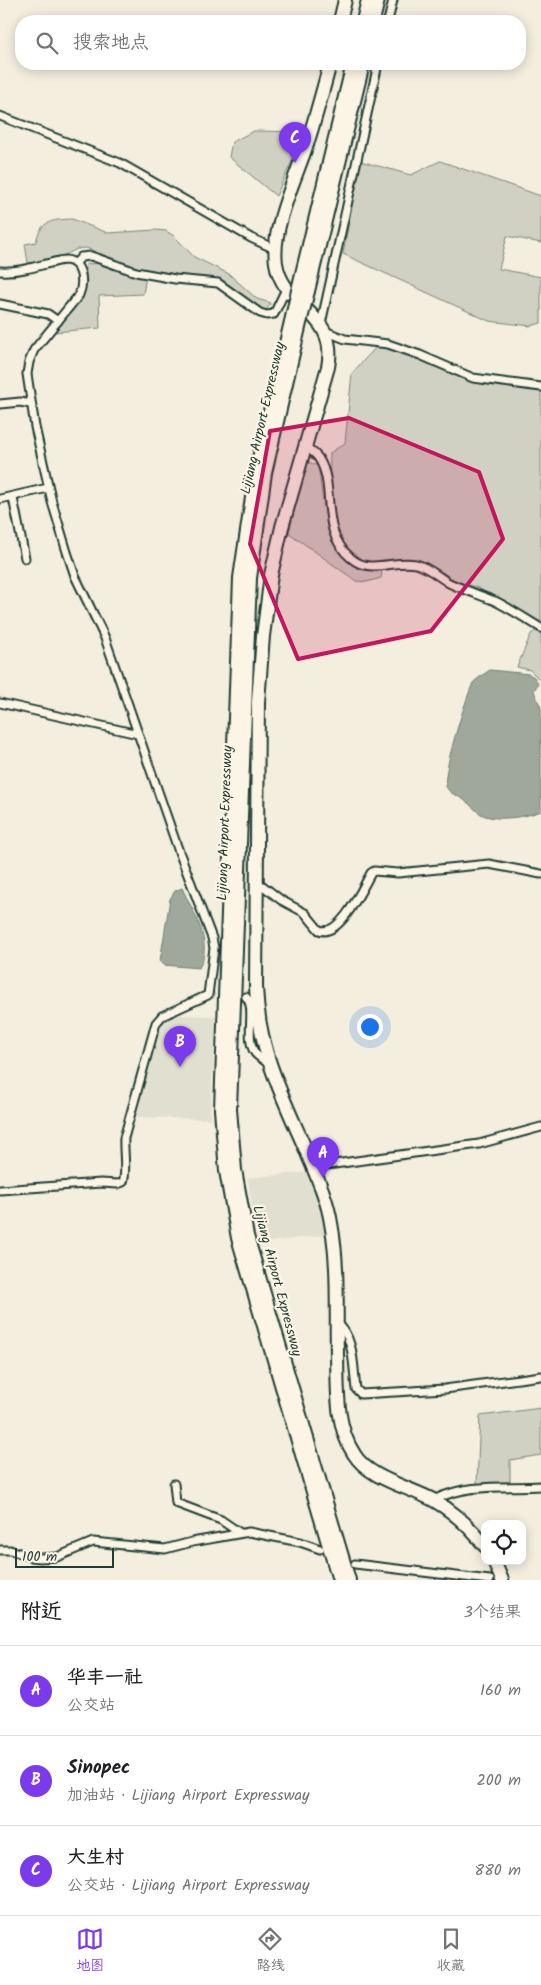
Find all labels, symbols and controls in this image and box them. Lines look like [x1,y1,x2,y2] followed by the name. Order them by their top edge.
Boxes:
[15,15,526,70] search box
[73,28,149,58] text: 搜索地点
[33,29,61,57] icon: search
[279,122,311,163] pin: C
[235,339,291,496] street label: Lijiang Airport Expressway
[211,744,239,901] street label: Lijiang Airport Expressway
[357,1014,383,1040] your location
[164,1026,196,1067] pin: B
[307,1137,339,1178] pin: A
[246,1203,308,1359] street label: Lijiang Airport Expressway
[481,1520,526,1565] map controls
[481,1520,526,1565] button: locate
[15,1545,114,1568] scale bar
[22,1546,57,1568] text: 100 m
[20,1596,62,1629] text: 附近
[464,1600,521,1625] text: 3个结果
[67,1663,143,1693] text: 华丰一社
[31,1678,41,1703] text: A
[480,1678,521,1703] text: 160 m
[67,1693,115,1718] text: 公交站
[67,1753,130,1783] text: Sinopec
[31,1768,41,1793] text: B
[477,1768,521,1793] text: 200 m
[67,1783,309,1808] text: 加油站 · Lijiang Airport Expressway
[67,1843,124,1873] text: 大生村
[31,1858,41,1883] text: C
[475,1858,521,1883] text: 880 m
[67,1873,309,1898] text: 公交站 · Lijiang Airport Expressway
[76,1925,104,1977] tab: 地图
[256,1925,284,1977] tab: 路线
[437,1925,465,1977] tab: 收藏

